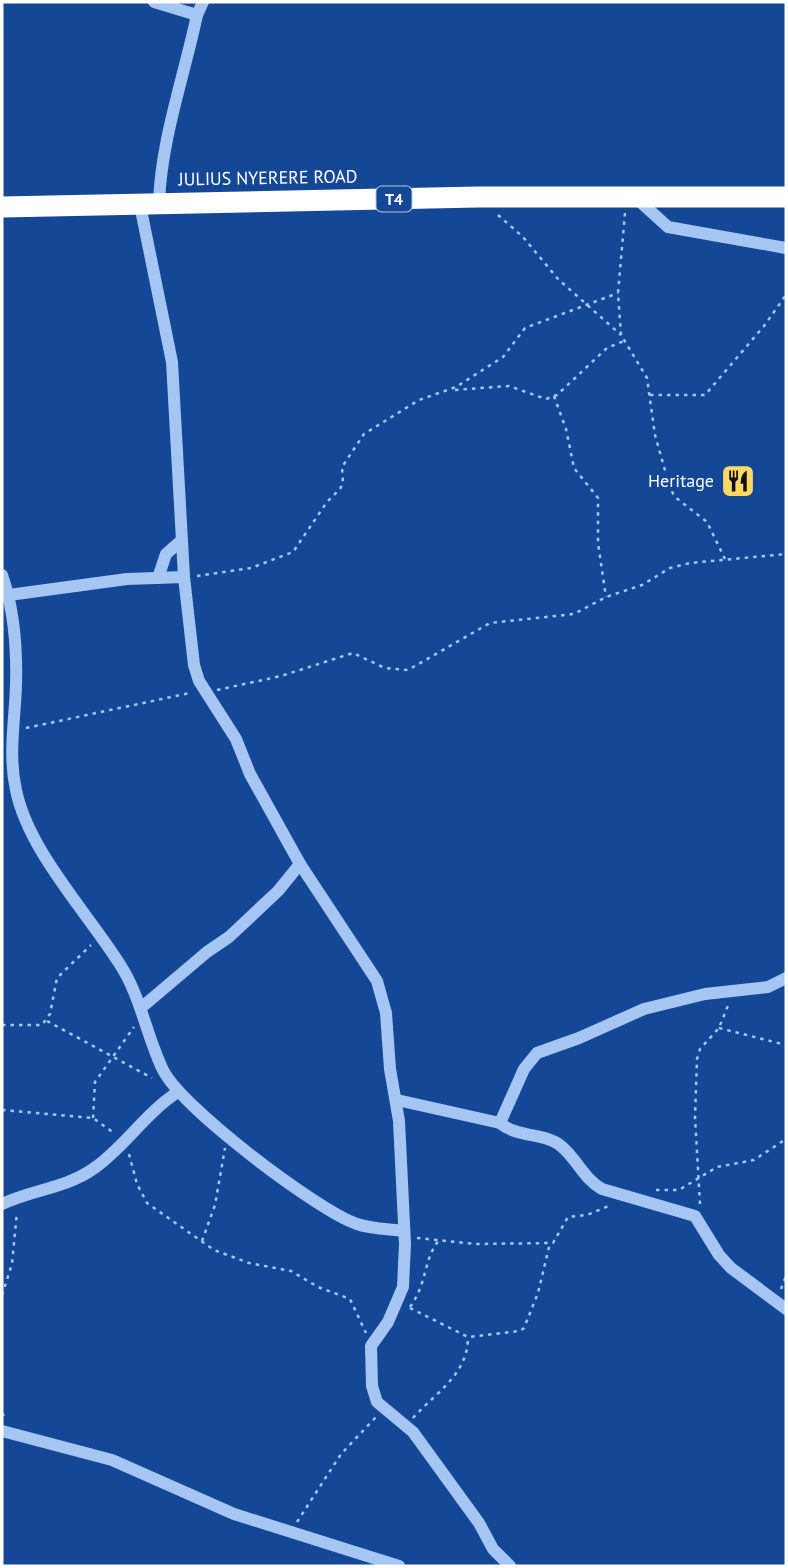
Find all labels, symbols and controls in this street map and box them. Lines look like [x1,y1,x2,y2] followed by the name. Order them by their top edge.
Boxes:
[177,164,358,191] street label: JULIUS NYERERE ROAD
[376,186,412,211] road number: T4
[719,462,757,500] restaurant icon: Heritage
[648,469,714,492] place label: Heritage

